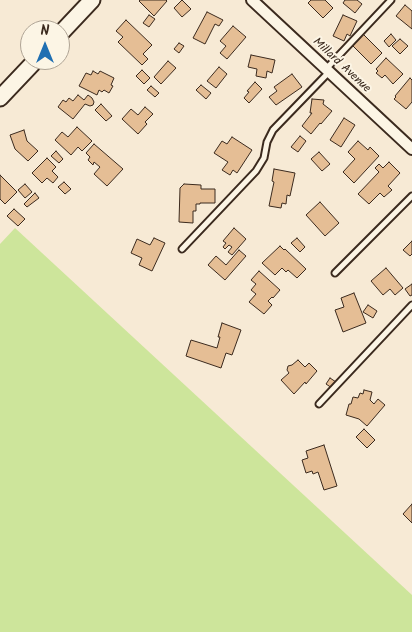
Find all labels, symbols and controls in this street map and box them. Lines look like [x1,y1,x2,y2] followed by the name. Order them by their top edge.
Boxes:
[20,20,70,70] north arrow
[41,20,49,42] text: N
[309,36,373,96] street label: Millard Avenue

